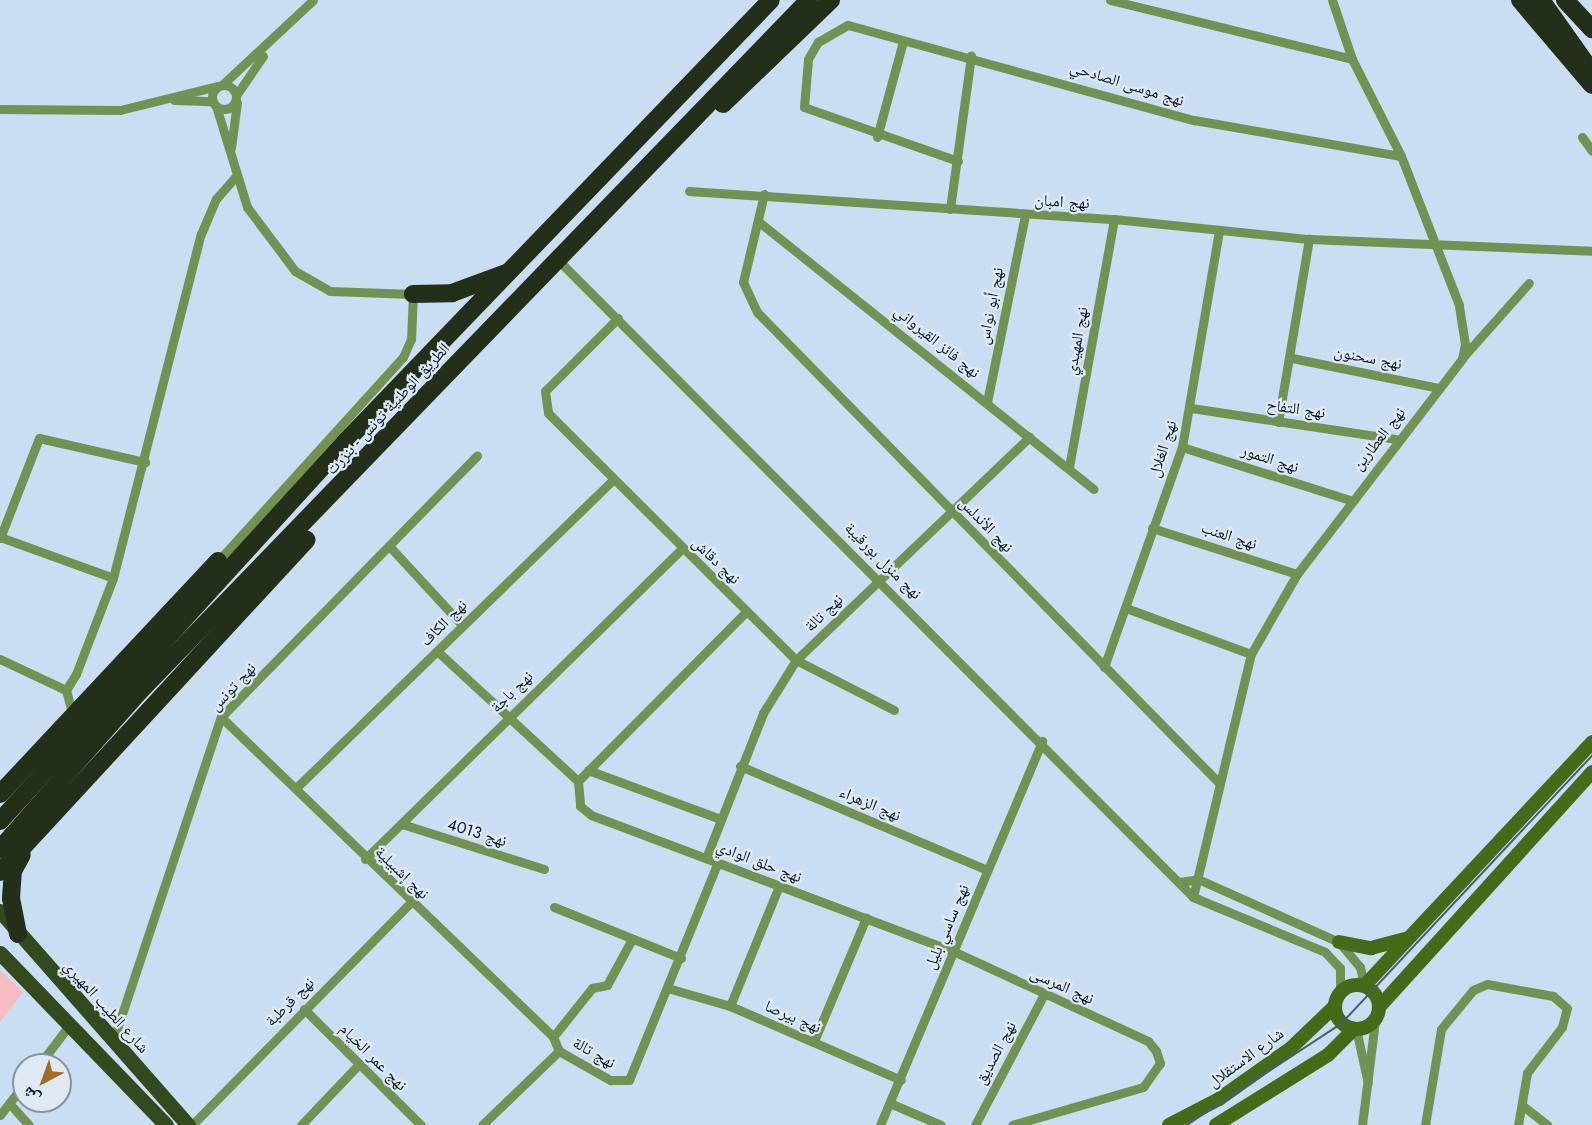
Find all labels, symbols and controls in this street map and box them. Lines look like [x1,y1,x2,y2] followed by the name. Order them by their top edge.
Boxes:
[1068,57,1186,111] street label: نهج موسى الصادحي
[1034,191,1090,213] street label: نهج امبان
[974,266,1008,346] street label: نهج أبو نواس
[890,302,984,382] street label: نهج فائز القيرواني
[1062,305,1092,377] street label: نهج المهيدي
[322,339,454,479] street label: الطريق الوطنية تونس - بنزرت
[1332,342,1404,374] street label: نهج سحنون
[1265,395,1327,423] street label: نهج التفاح
[1348,404,1410,474] street label: نهج العطارين
[1145,418,1181,480] street label: نهج الغلال
[1239,441,1301,477] street label: نهج التمور
[955,493,1017,557] street label: نهج الأندلس
[840,518,926,604] street label: نهج منزل بورقيبة
[1199,518,1259,554] street label: نهج العنب
[688,533,744,589] street label: نهج دقاش
[801,590,847,636] street label: نهج تالة
[417,596,471,650] street label: نهج الكاف
[206,659,260,715] street label: نهج تونس
[487,667,537,717] street label: نهج باجة
[836,782,904,826] street label: نهج الزهراء
[445,815,509,851] street label: نهج 4013
[713,837,805,887] street label: نهج حلق الوادي
[371,843,433,903] street label: نهج إشبيلية
[921,882,973,972] street label: نهج ساسي بليل
[59,957,153,1057] street label: شارع الطيب المهيري
[1027,963,1097,1009] street label: نهج المرسى
[261,973,319,1031] street label: نهج قرطبة
[762,997,824,1037] street label: نهج بيرصا
[971,1018,1021,1088] street label: نهج الصديق
[335,1019,411,1095] street label: نهج عمر الخيام
[1204,1024,1288,1092] street label: شارع الاستقلال
[569,1033,619,1073] street label: نهج تالة
[12,1053,72,1113] north arrow
[17,1081,45,1110] text: ش

